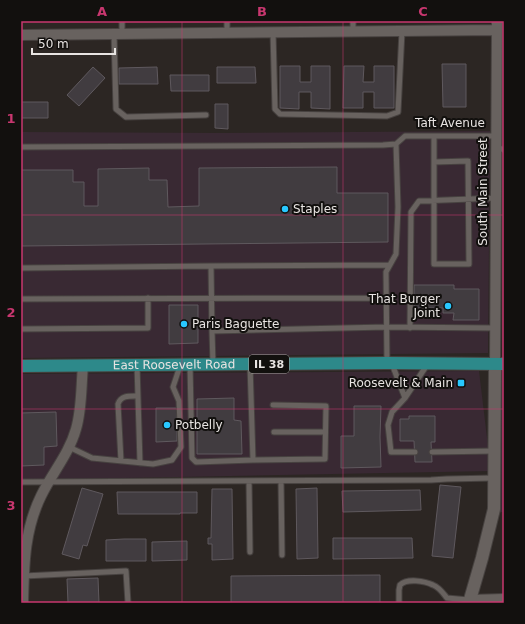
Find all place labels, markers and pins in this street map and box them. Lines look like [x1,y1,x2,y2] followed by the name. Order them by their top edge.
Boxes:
[293,202,337,216] place label: Staples
[280,204,290,214] marker: Staples
[368,292,440,320] place label: That Burger Joint
[443,301,453,311] marker: That Burger Joint
[192,317,279,331] place label: Paris Baguette
[179,319,189,329] marker: Paris Baguette
[349,376,453,390] place label: Roosevelt & Main
[456,378,466,388] marker: Roosevelt & Main
[175,418,223,432] place label: Potbelly
[162,420,172,430] marker: Potbelly

